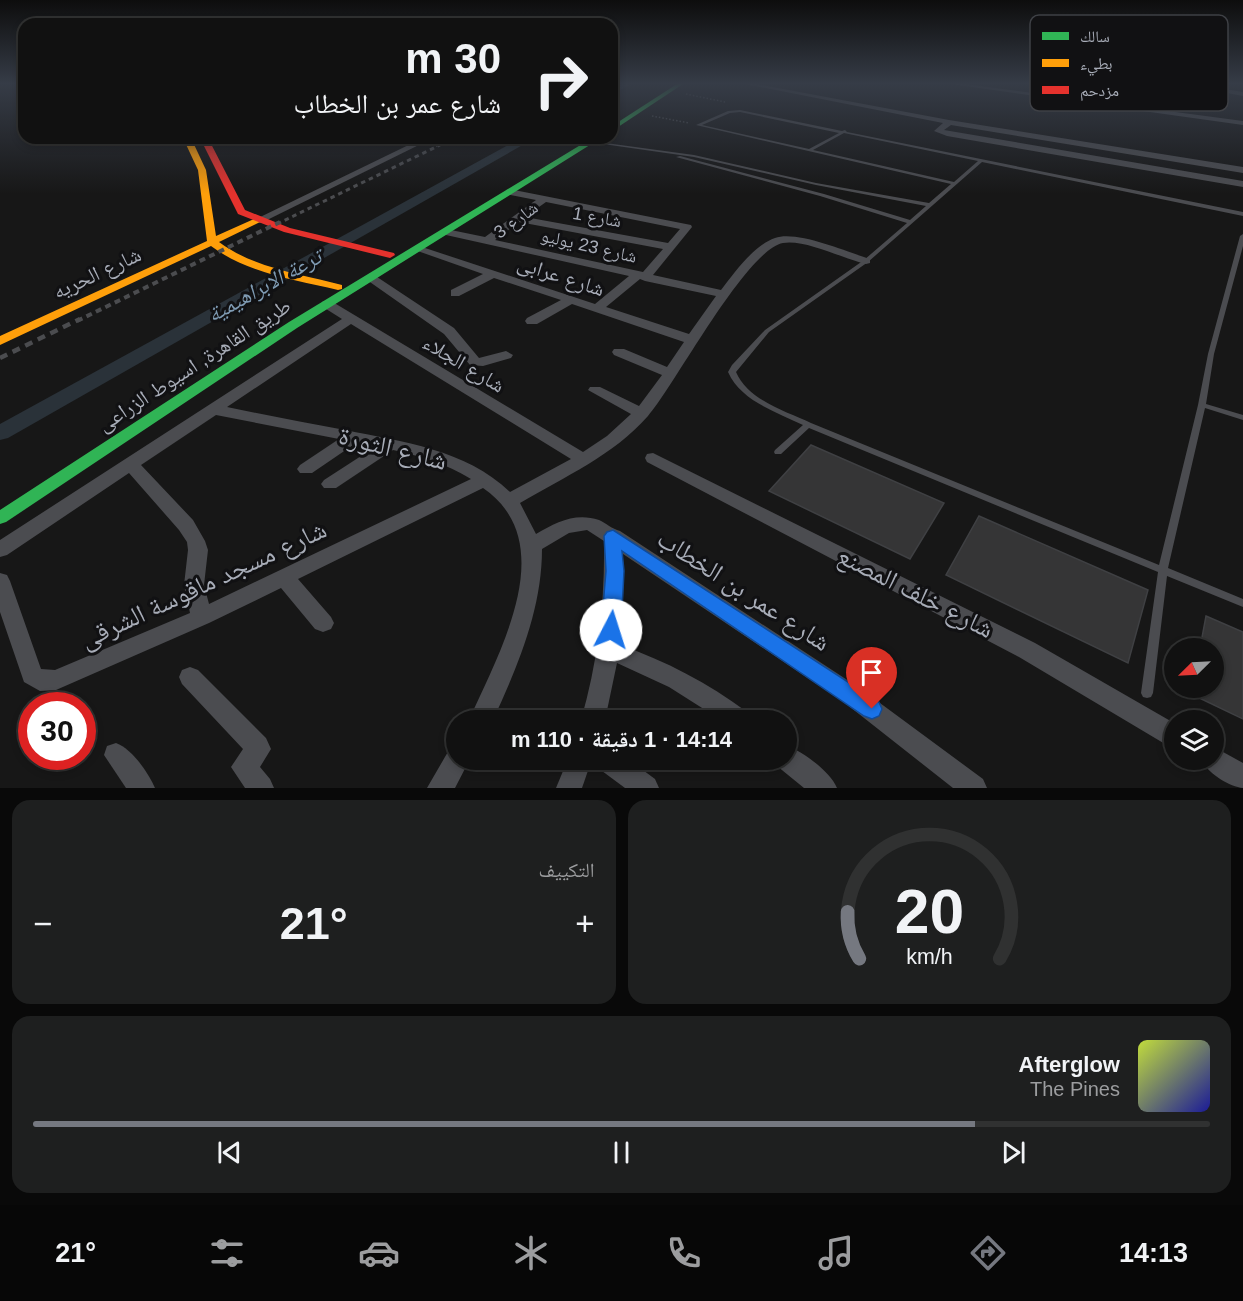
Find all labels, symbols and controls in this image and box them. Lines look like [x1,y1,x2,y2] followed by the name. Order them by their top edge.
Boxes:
[1030,15,1228,111] legend
[1080,28,1110,45] text: سالك
[405,35,501,82] text: 30 m
[522,42,600,120] icon: right
[1080,55,1112,76] text: بطيء
[1080,82,1119,101] text: مزدحم
[293,89,501,119] text: شارع عمر بن الخطاب
[490,197,542,243] street label: شارع 3
[571,203,623,232] street label: شارع 1
[539,225,639,268] street label: شارع 23 يوليو
[49,242,145,305] street label: شارع الحريه
[203,242,330,327] water label: ترعة الابراهيمية
[514,251,608,302] street label: شارع عرابى
[93,294,296,437] street label: طريق القاهرة, اسيوط الزراعى
[418,330,509,399] street label: شارع الجلاء
[336,420,450,477] street label: شارع الثورة
[75,514,331,655] street label: شارع مسجد ماقوسة الشرقى
[651,523,836,658] street label: شارع عمر بن الخطاب
[832,540,999,646] street label: شارع خلف المصنع
[579,598,643,662] position arrow
[1164,638,1224,698] north arrow
[1164,638,1224,770] map controls
[846,647,897,709] pin
[855,656,888,689] icon: arrive
[18,692,96,770] speed limit sign: 30
[1164,710,1224,770] button: layers
[511,727,732,752] text: 14:14 · 1 دقيقة · 110 m
[538,859,595,881] text: التكييف
[895,877,964,946] text: 20
[280,898,348,949] text: 21°
[33,905,52,942] text: −
[575,905,595,942] text: +
[906,945,952,969] text: km/h
[1019,1052,1120,1077] text: Afterglow
[1030,1078,1120,1100] text: The Pines
[213,1136,246,1169] icon: previous
[605,1136,638,1169] icon: pause
[997,1136,1030,1169] icon: next
[206,1232,248,1274] icon: filters
[358,1232,400,1274] icon: car
[510,1232,552,1274] icon: climate
[663,1232,705,1274] icon: phone
[815,1232,857,1274] icon: music
[967,1232,1009,1274] icon: directions
[55,1238,96,1268] text: 21°
[1119,1238,1188,1268] text: 14:13

